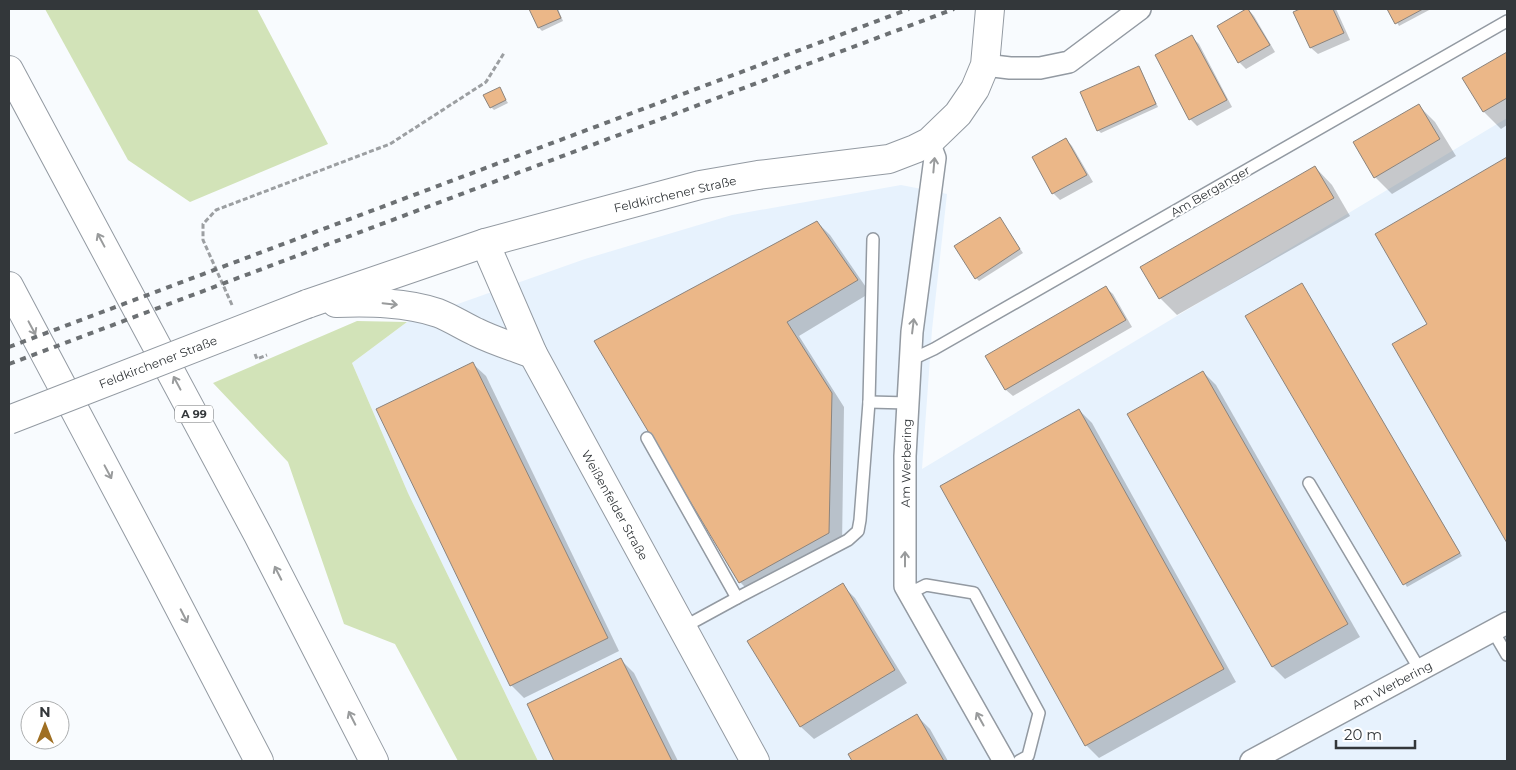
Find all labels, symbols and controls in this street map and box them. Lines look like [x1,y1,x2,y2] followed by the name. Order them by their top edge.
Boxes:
[929,158,939,174] one-way arrow
[1168,162,1253,220] street label: Am Berganger
[612,173,738,215] street label: Feldkirchener Straße
[95,233,105,248] one-way arrow
[382,299,398,309] one-way arrow
[908,319,918,335] one-way arrow
[27,321,37,336] one-way arrow
[97,333,219,391] street label: Feldkirchener Straße
[172,376,181,391] one-way arrow
[175,406,213,422] road number: A 99
[898,418,914,508] street label: Am Werbering
[579,447,651,563] street label: Weißenfelder Straße
[104,464,113,479] one-way arrow
[900,551,910,567] one-way arrow
[273,566,282,581] one-way arrow
[180,608,189,623] one-way arrow
[1349,658,1435,712] street label: Am Werbering
[20,700,70,750] north arrow
[39,703,51,721] text: N
[347,711,356,726] one-way arrow
[975,712,985,726] one-way arrow
[1336,718,1415,750] scale bar
[1344,725,1382,744] text: 20 m

